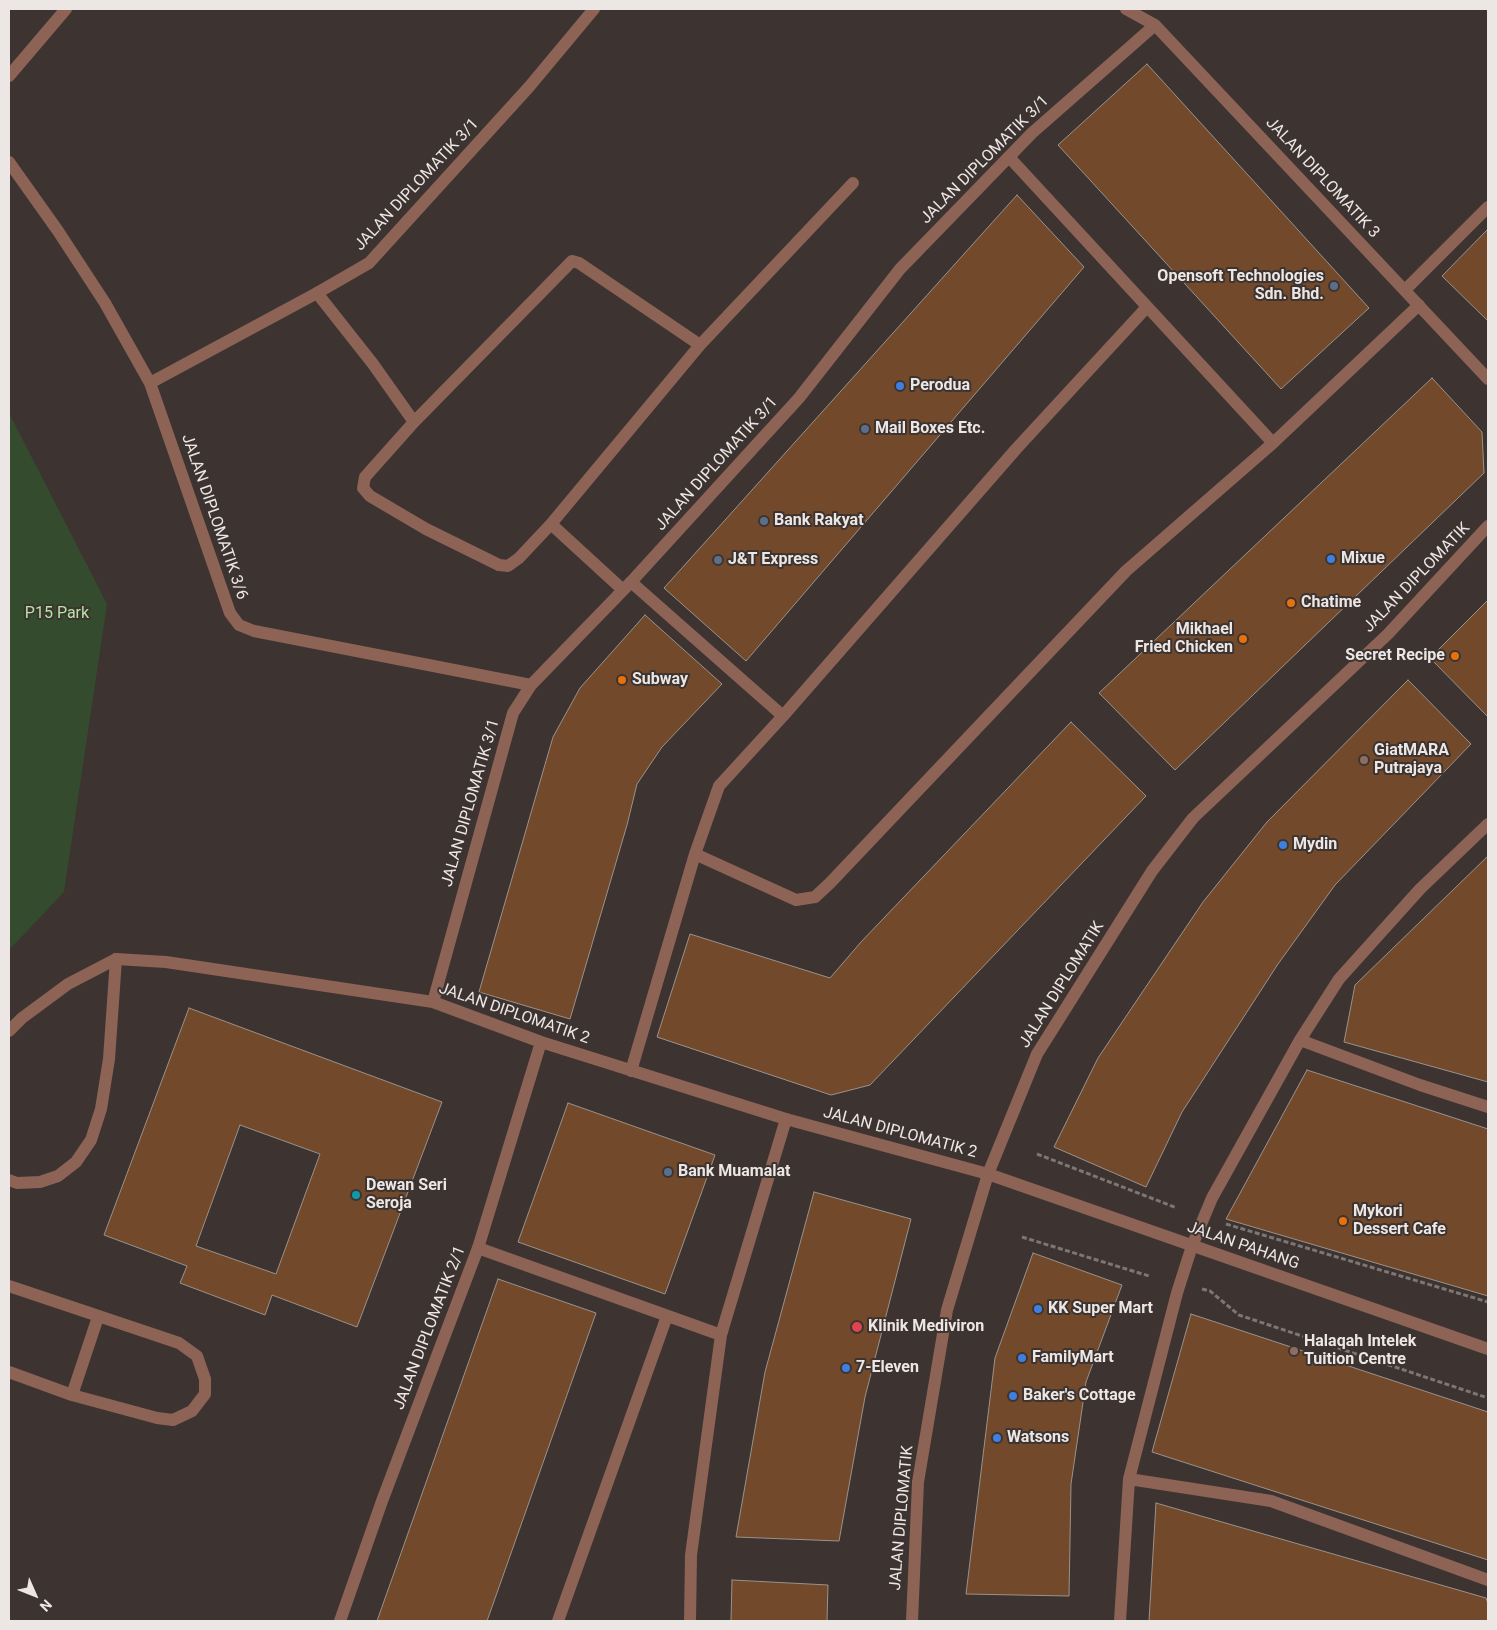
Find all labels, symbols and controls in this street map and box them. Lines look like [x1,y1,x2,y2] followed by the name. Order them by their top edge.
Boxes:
[917,92,1053,228] street label: JALAN DIPLOMATIK 3/1
[1261,114,1383,242] street label: JALAN DIPLOMATIK 3
[351,115,483,255] street label: JALAN DIPLOMATIK 3/1
[1157,267,1324,305] place label: Opensoft Technologies Sdn. Bhd.
[1328,280,1340,292] marker: Opensoft Technologies Sdn. Bhd.
[910,376,970,396] place label: Perodua
[894,380,906,392] marker: Perodua
[652,393,782,535] street label: JALAN DIPLOMATIK 3/1
[875,419,985,439] place label: Mail Boxes Etc.
[859,423,871,435] marker: Mail Boxes Etc.
[177,432,251,602] street label: JALAN DIPLOMATIK 3/6
[774,511,864,531] place label: Bank Rakyat
[758,515,770,527] marker: Bank Rakyat
[1360,519,1474,637] street label: JALAN DIPLOMATIK
[1341,549,1385,569] place label: Mixue
[728,550,818,570] place label: J&T Express
[1325,553,1337,565] marker: Mixue
[712,554,724,566] marker: J&T Express
[1301,593,1361,613] place label: Chatime
[1285,597,1297,609] marker: Chatime
[25,604,89,624] park label: P15 Park
[1135,620,1233,658] place label: Mikhael Fried Chicken
[1237,633,1249,645] marker: Mikhael Fried Chicken
[1345,646,1445,666] place label: Secret Recipe
[1449,650,1461,662] marker: Secret Recipe
[632,670,688,690] place label: Subway
[616,674,628,686] marker: Subway
[438,717,504,889] street label: JALAN DIPLOMATIK 3/1
[1374,741,1449,779] place label: GiatMARA Putrajaya
[1358,754,1370,766] marker: GiatMARA Putrajaya
[1293,835,1337,855] place label: Mydin
[1277,839,1289,851] marker: Mydin
[1015,918,1109,1052] street label: JALAN DIPLOMATIK
[436,979,592,1049] street label: JALAN DIPLOMATIK 2
[821,1103,979,1163] street label: JALAN DIPLOMATIK 2
[678,1162,790,1182] place label: Bank Muamalat
[662,1166,674,1178] marker: Bank Muamalat
[366,1176,447,1214] place label: Dewan Seri Seroja
[350,1189,362,1201] marker: Dewan Seri Seroja
[1353,1202,1446,1240] place label: Mykori Dessert Cafe
[1337,1215,1349,1227] marker: Mykori Dessert Cafe
[1184,1218,1302,1274] street label: JALAN PAHANG
[390,1243,470,1413] street label: JALAN DIPLOMATIK 2/1
[1048,1299,1153,1319] place label: KK Super Mart
[1032,1303,1044,1315] marker: KK Super Mart
[868,1317,984,1337] place label: Klinik Mediviron
[850,1320,864,1334] marker: Klinik Mediviron
[1304,1332,1416,1370] place label: Halaqah Intelek Tuition Centre
[1288,1345,1300,1357] marker: Halaqah Intelek Tuition Centre
[1032,1348,1114,1368] place label: FamilyMart
[1016,1352,1028,1364] marker: FamilyMart
[856,1358,919,1378] place label: 7-Eleven
[840,1362,852,1374] marker: 7-Eleven
[1023,1386,1136,1406] place label: Baker's Cottage
[1007,1390,1019,1402] marker: Baker's Cottage
[1007,1428,1069,1448] place label: Watsons
[991,1432,1003,1444] marker: Watsons
[886,1445,918,1591] street label: JALAN DIPLOMATIK
[10,1570,60,1620] north arrow
[37,1596,55,1615] text: N

